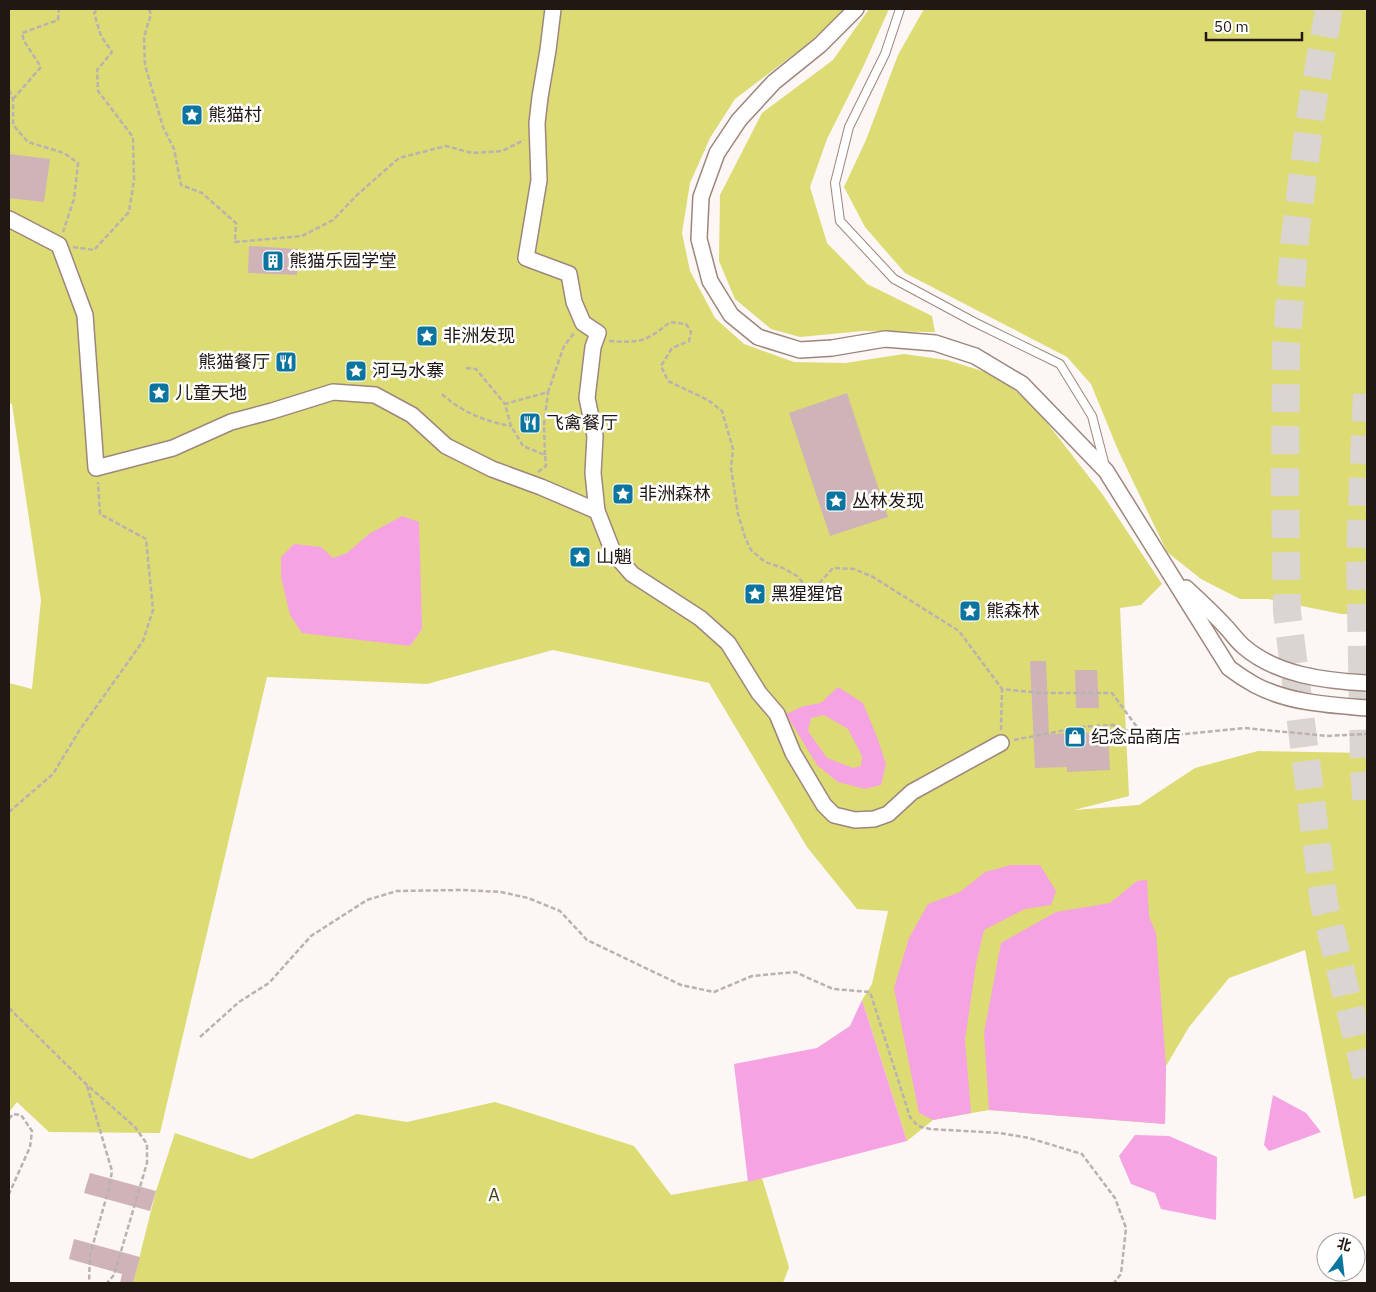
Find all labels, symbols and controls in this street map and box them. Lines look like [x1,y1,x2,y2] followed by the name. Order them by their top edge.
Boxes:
[1206,10,1302,42] scale bar
[1214,17,1249,36] text: 50 m
[180,103,204,127] place icon: 熊猫村
[208,103,262,126] place label: 熊猫村
[261,249,285,273] building icon: 熊猫乐园学堂
[289,249,397,272] place label: 熊猫乐园学堂
[415,324,439,348] place icon: 非洲发现
[443,324,515,347] place label: 非洲发现
[198,350,270,373] place label: 熊猫餐厅
[274,350,298,374] restaurant icon: 熊猫餐厅
[344,359,368,383] place icon: 河马水寨
[372,359,444,382] place label: 河马水寨
[147,381,171,405] place icon: 儿童天地
[175,381,247,404] place label: 儿童天地
[518,411,542,435] restaurant icon: 飞禽餐厅
[546,411,618,434] place label: 飞禽餐厅
[611,482,635,506] place icon: 非洲森林
[639,482,711,505] place label: 非洲森林
[824,489,848,513] place icon: 丛林发现
[852,489,924,512] place label: 丛林发现
[568,545,592,569] place icon: 山魈
[596,545,632,568] place label: 山魈
[743,582,767,606] place icon: 黑猩猩馆
[771,582,843,605] place label: 黑猩猩馆
[958,599,982,623] place icon: 熊森林
[986,599,1040,622] place label: 熊森林
[1063,725,1087,749] shop icon: 纪念品商店
[1091,725,1181,748] place label: 纪念品商店
[488,1183,500,1206] park label: A
[1316,1232,1366,1282] north arrow
[1335,1234,1353,1255] text: 北

